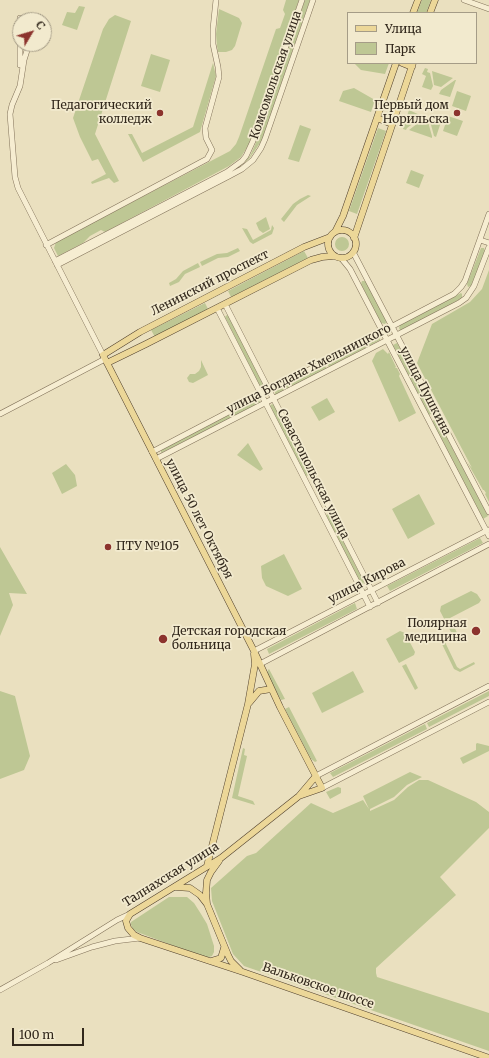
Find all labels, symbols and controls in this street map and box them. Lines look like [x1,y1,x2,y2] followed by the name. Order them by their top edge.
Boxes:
[247,9,305,141] street label: Комсомольская улица
[12,12,52,52] north arrow
[347,12,477,64] legend
[33,18,48,32] text: С
[385,21,422,36] text: Улица
[385,41,416,56] text: Парк
[51,99,152,127] place label: Педагогический колледж
[374,99,449,127] place label: Первый дом Норильска
[155,108,165,118] marker: Педагогический колледж
[452,108,462,118] marker: Первый дом Норильска
[149,247,271,319] street label: Ленинский проспект
[225,321,393,417] street label: улица Богдана Хмельницкого
[396,344,454,438] street label: улица Пушкина
[274,407,352,541] street label: Севастопольская улица
[162,457,236,581] street label: улица 50 лет Октября
[116,540,179,554] place label: ПТУ №105
[103,542,113,552] marker: ПТУ №105
[326,555,408,607] street label: улица Кирова
[404,617,467,645] place label: Полярная медицина
[172,625,286,653] place label: Детская городская больница
[470,625,482,637] marker: Полярная медицина
[157,633,169,645] marker: Детская городская больница
[120,840,222,910] street label: Талнахская улица
[260,960,376,1012] street label: Вальковское шоссе
[14,1020,86,1046] scale bar
[19,1027,54,1042] text: 100 m

